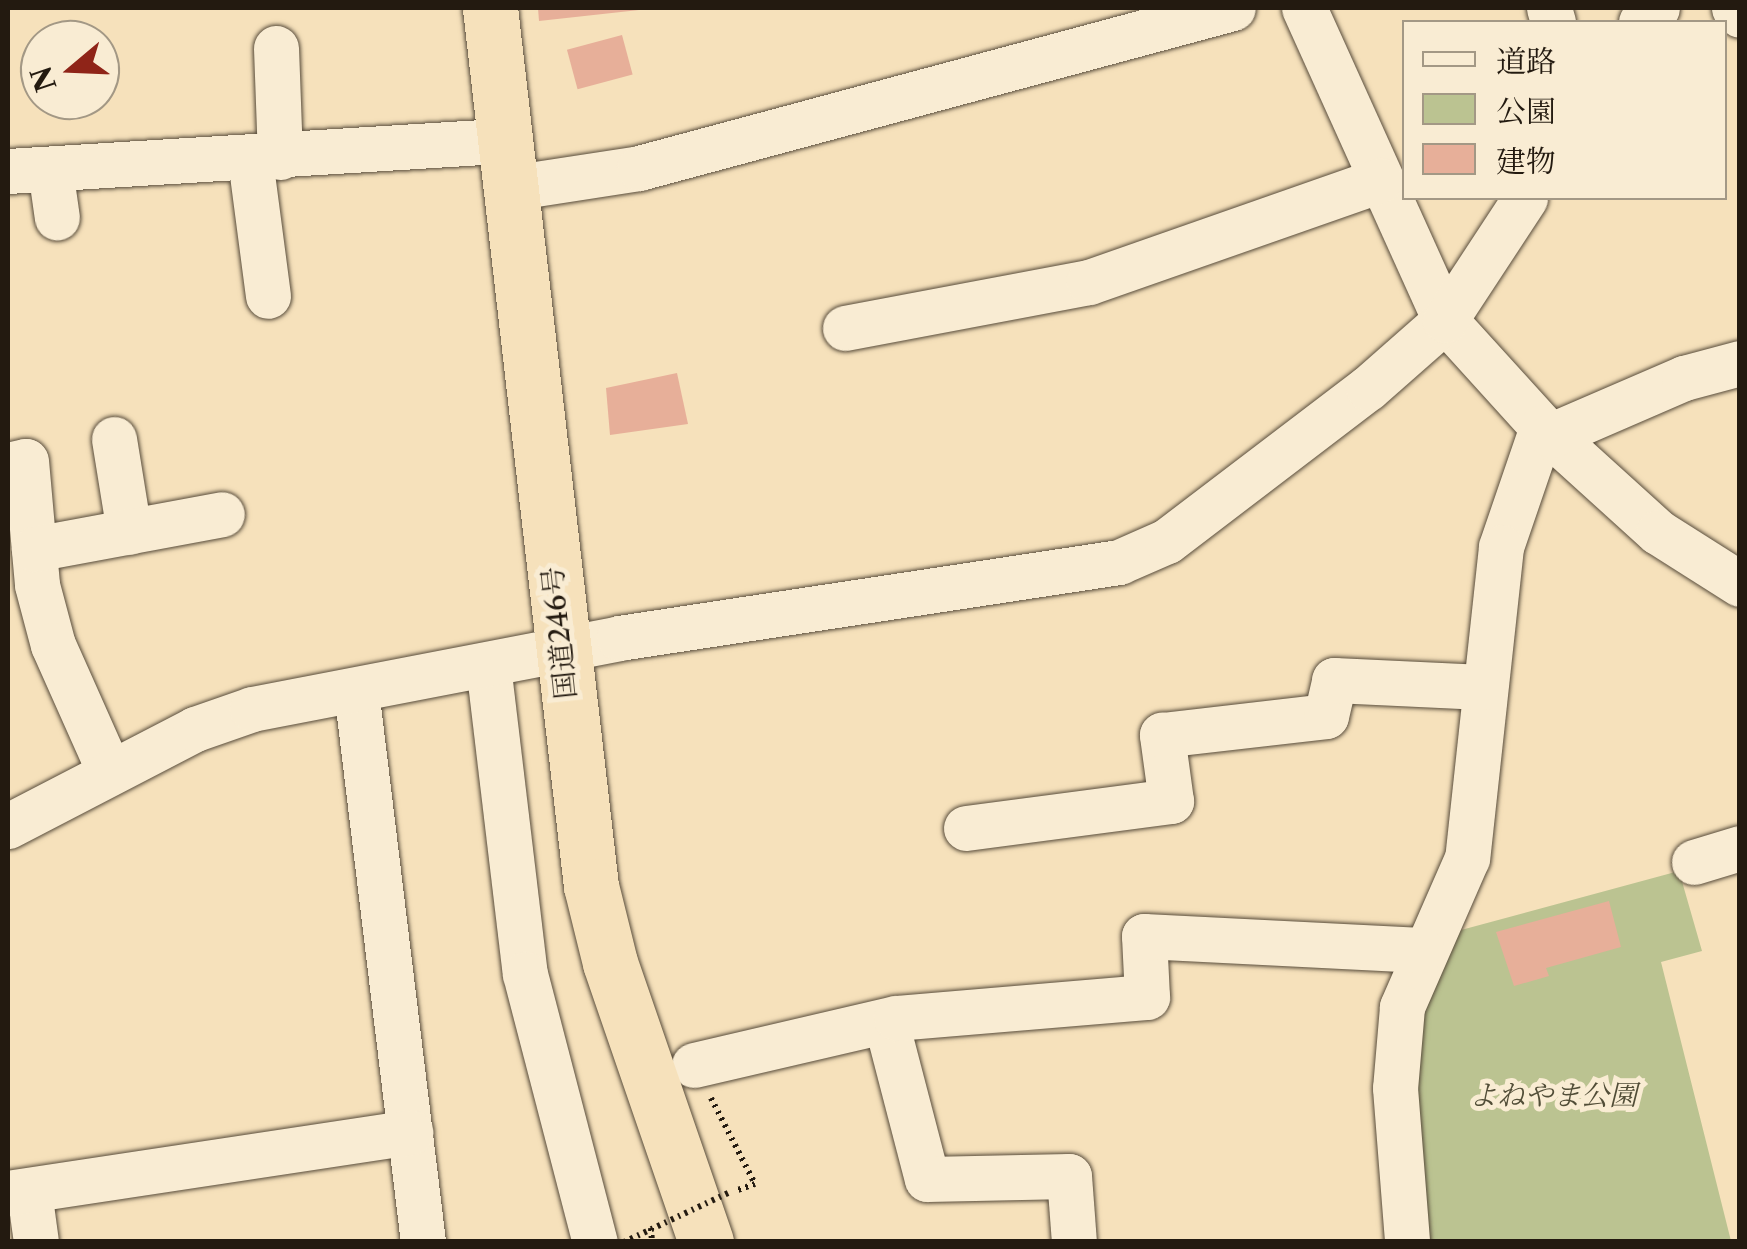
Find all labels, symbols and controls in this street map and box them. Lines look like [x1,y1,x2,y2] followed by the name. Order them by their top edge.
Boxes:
[20,20,120,120] north arrow
[1402,20,1727,200] legend
[1496,43,1556,80] text: 道路
[23,62,64,96] text: N
[1496,93,1556,130] text: 公園
[1496,143,1556,180] text: 建物
[535,565,583,701] street label: 国道246号
[1469,1078,1637,1112] park label: よねやま公園

